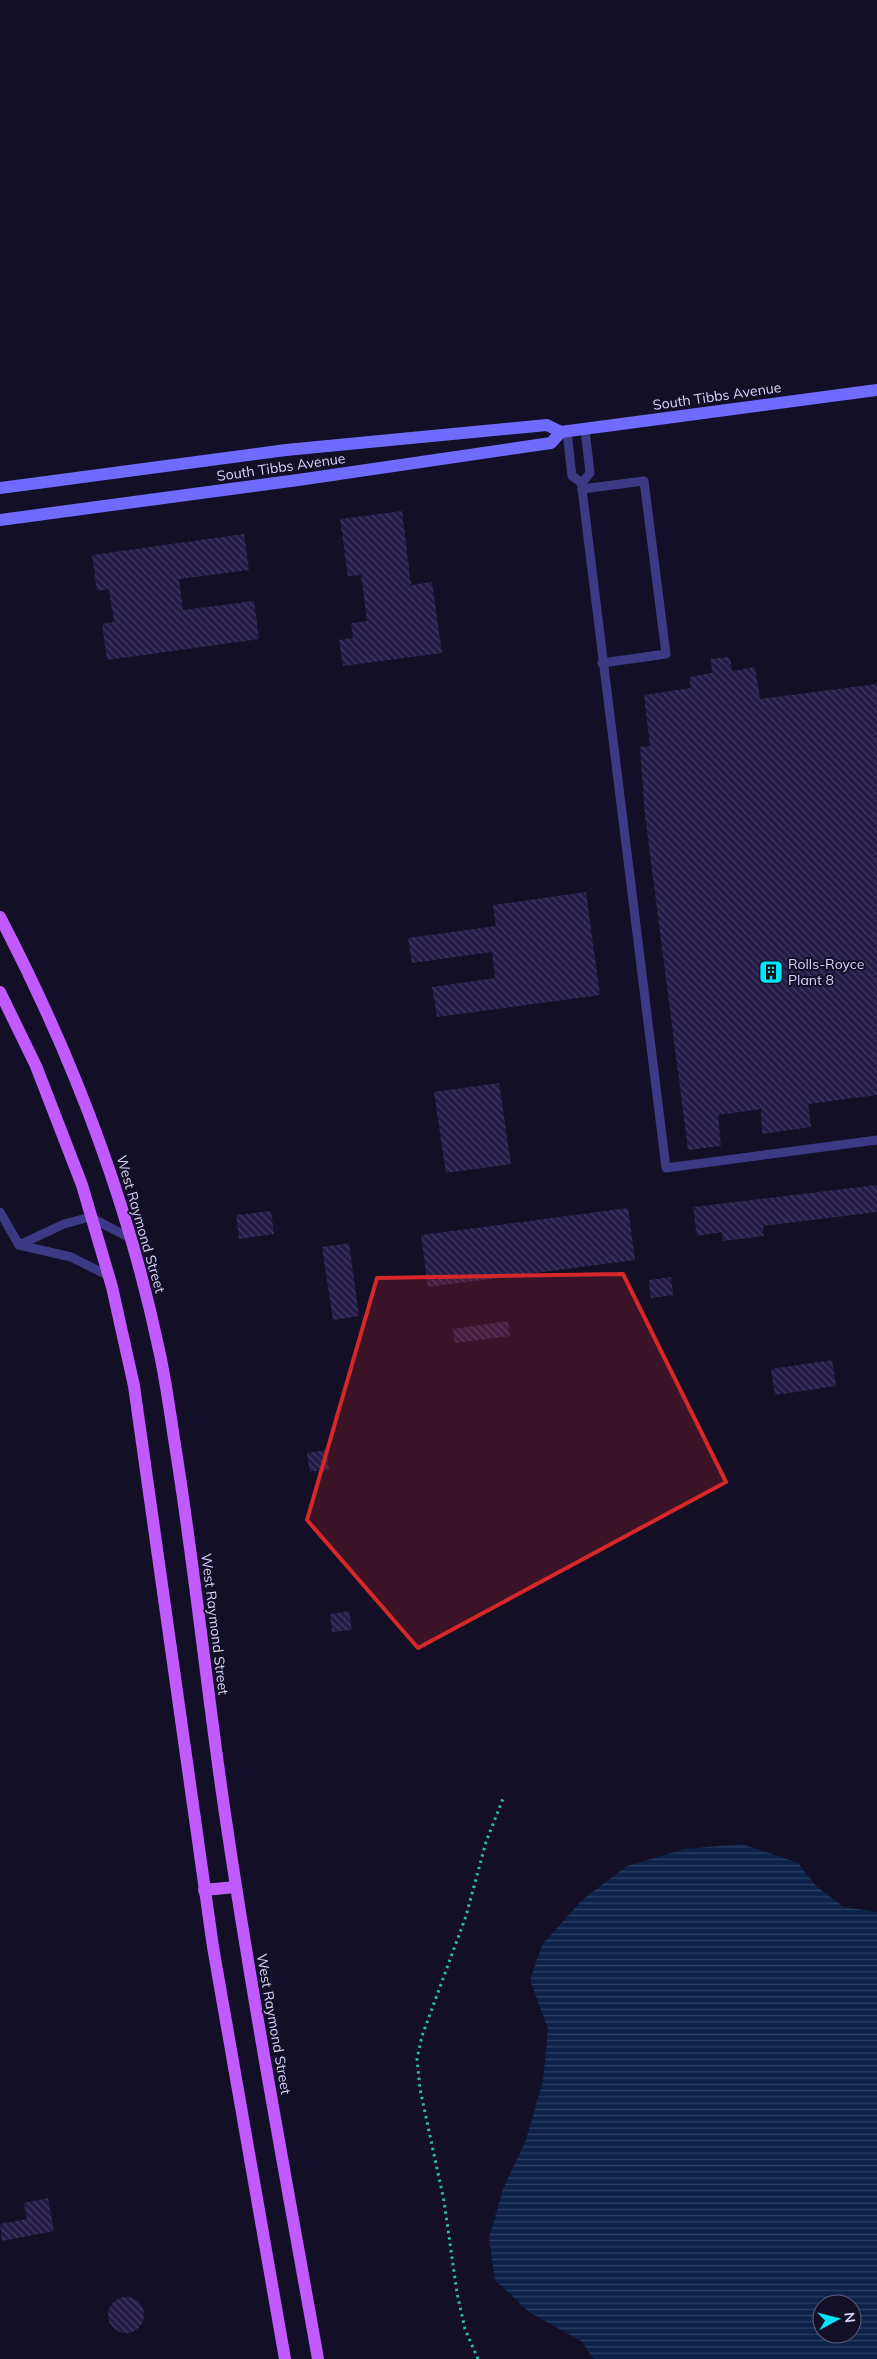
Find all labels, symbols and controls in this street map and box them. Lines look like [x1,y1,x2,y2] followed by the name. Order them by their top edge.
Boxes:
[652,378,782,414] street label: South Tibbs Avenue
[216,449,346,485] street label: South Tibbs Avenue
[788,955,864,989] place label: Rolls-Royce Plant 8
[758,959,784,985] building icon: Rolls-Royce Plant 8
[113,1153,169,1295] street label: West Raymond Street
[197,1552,233,1696] street label: West Raymond Street
[253,1952,295,2096] street label: West Raymond Street
[812,2294,862,2344] north arrow
[840,2311,859,2324] text: N

